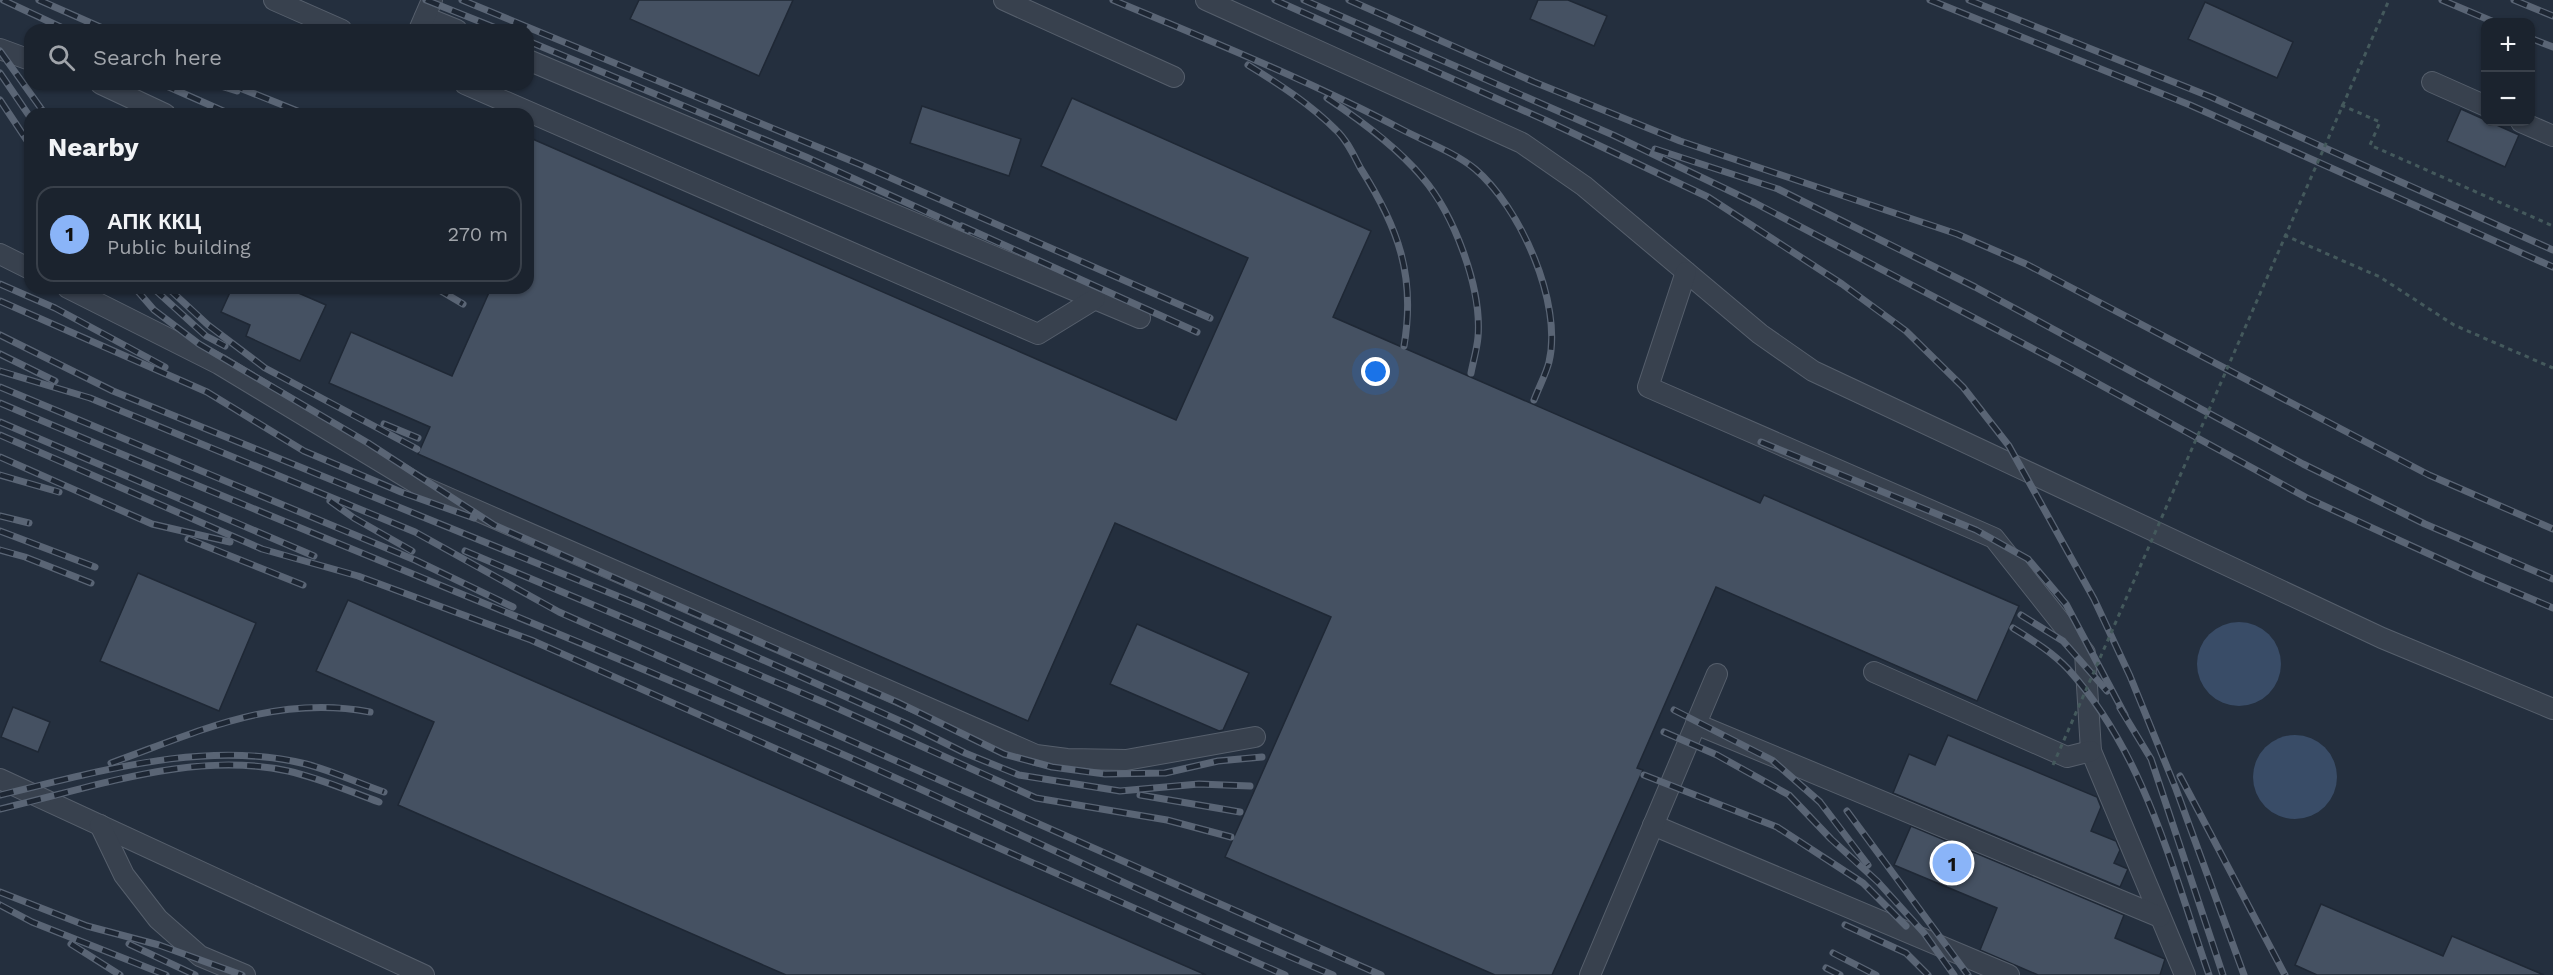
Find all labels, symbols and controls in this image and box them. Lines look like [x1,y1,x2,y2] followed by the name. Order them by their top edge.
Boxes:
[2481,18,2535,126] map controls
[2481,18,2535,72] button: +
[24,24,534,90] search box
[45,41,78,74] icon: search
[93,45,222,70] text: Search here
[2481,72,2535,126] button: −
[48,132,139,162] text: Nearby
[107,209,201,234] text: АПК ККЦ
[65,222,74,246] text: 1
[448,222,508,246] text: 270 m
[107,235,251,259] text: Public building
[1361,357,1390,386] your location
[1932,840,1972,886] pin: 1

